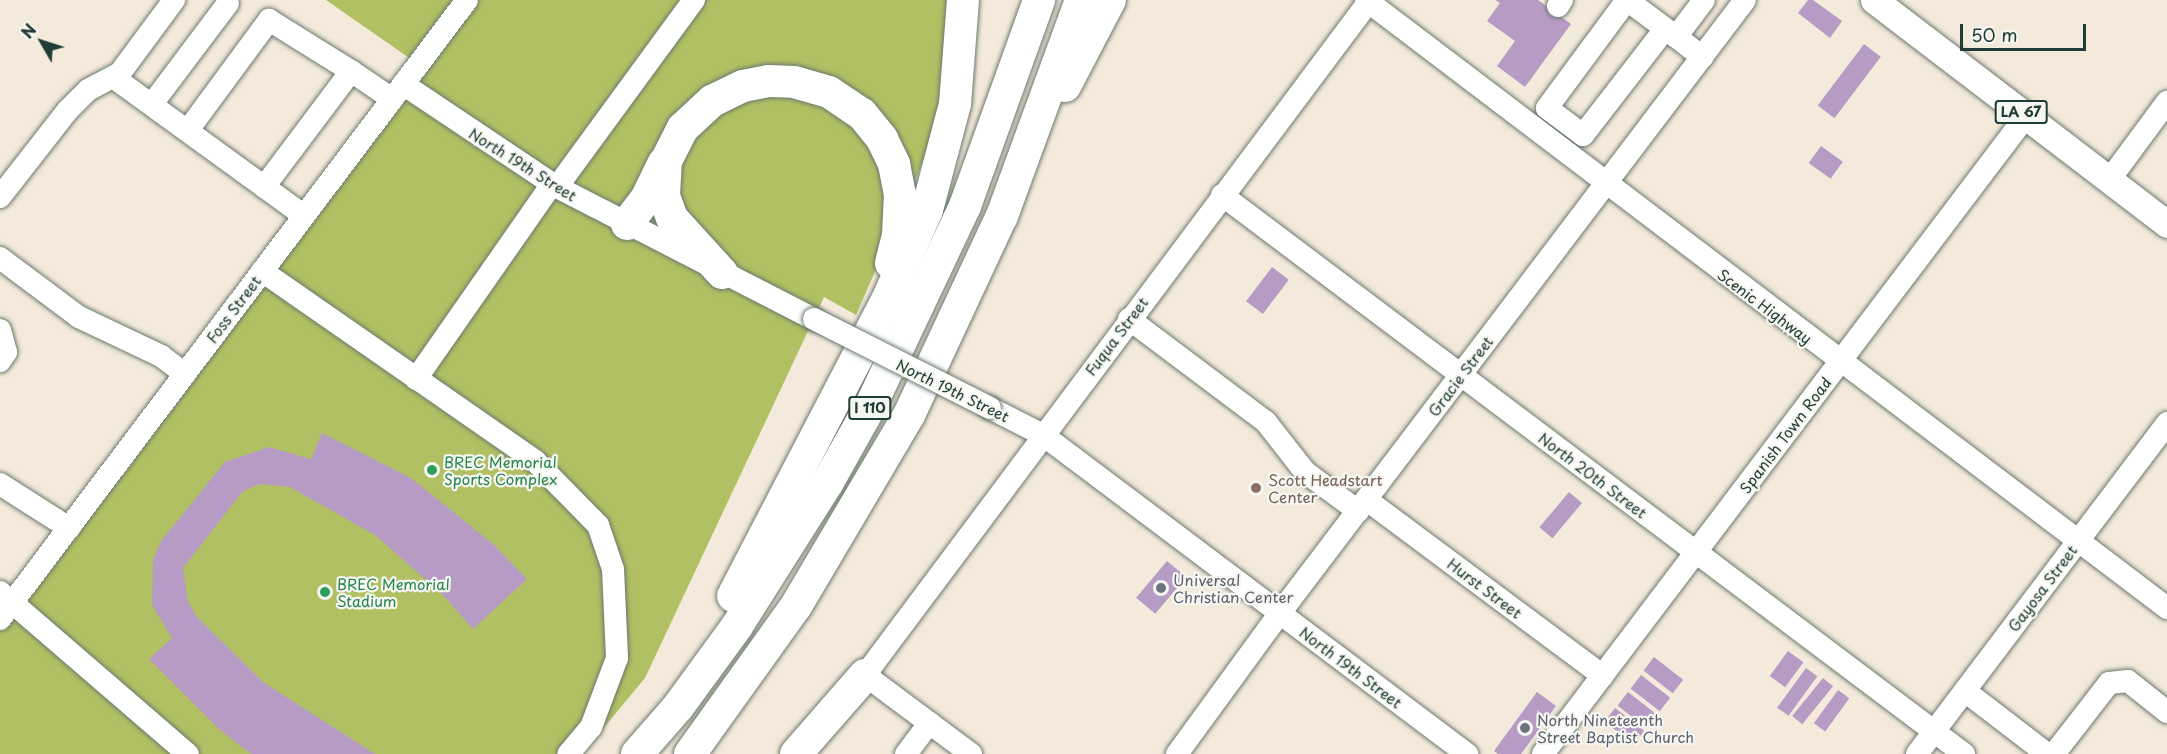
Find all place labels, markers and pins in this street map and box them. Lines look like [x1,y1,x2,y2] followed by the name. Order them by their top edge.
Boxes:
[444,452,560,487] place label: BREC Memorial Sports Complex
[425,463,439,477] marker: BREC Memorial Sports Complex
[1268,470,1384,505] place label: Scott Headstart Center
[1249,481,1263,495] marker: Scott Headstart Center
[1173,570,1293,605] place label: Universal Christian Center
[337,574,453,609] place label: BREC Memorial Stadium
[1154,581,1168,595] marker: Universal Christian Center
[318,585,332,599] marker: BREC Memorial Stadium
[1537,710,1696,745] place label: North Nineteenth Street Baptist Church
[1518,721,1532,735] marker: North Nineteenth Street Baptist Church

